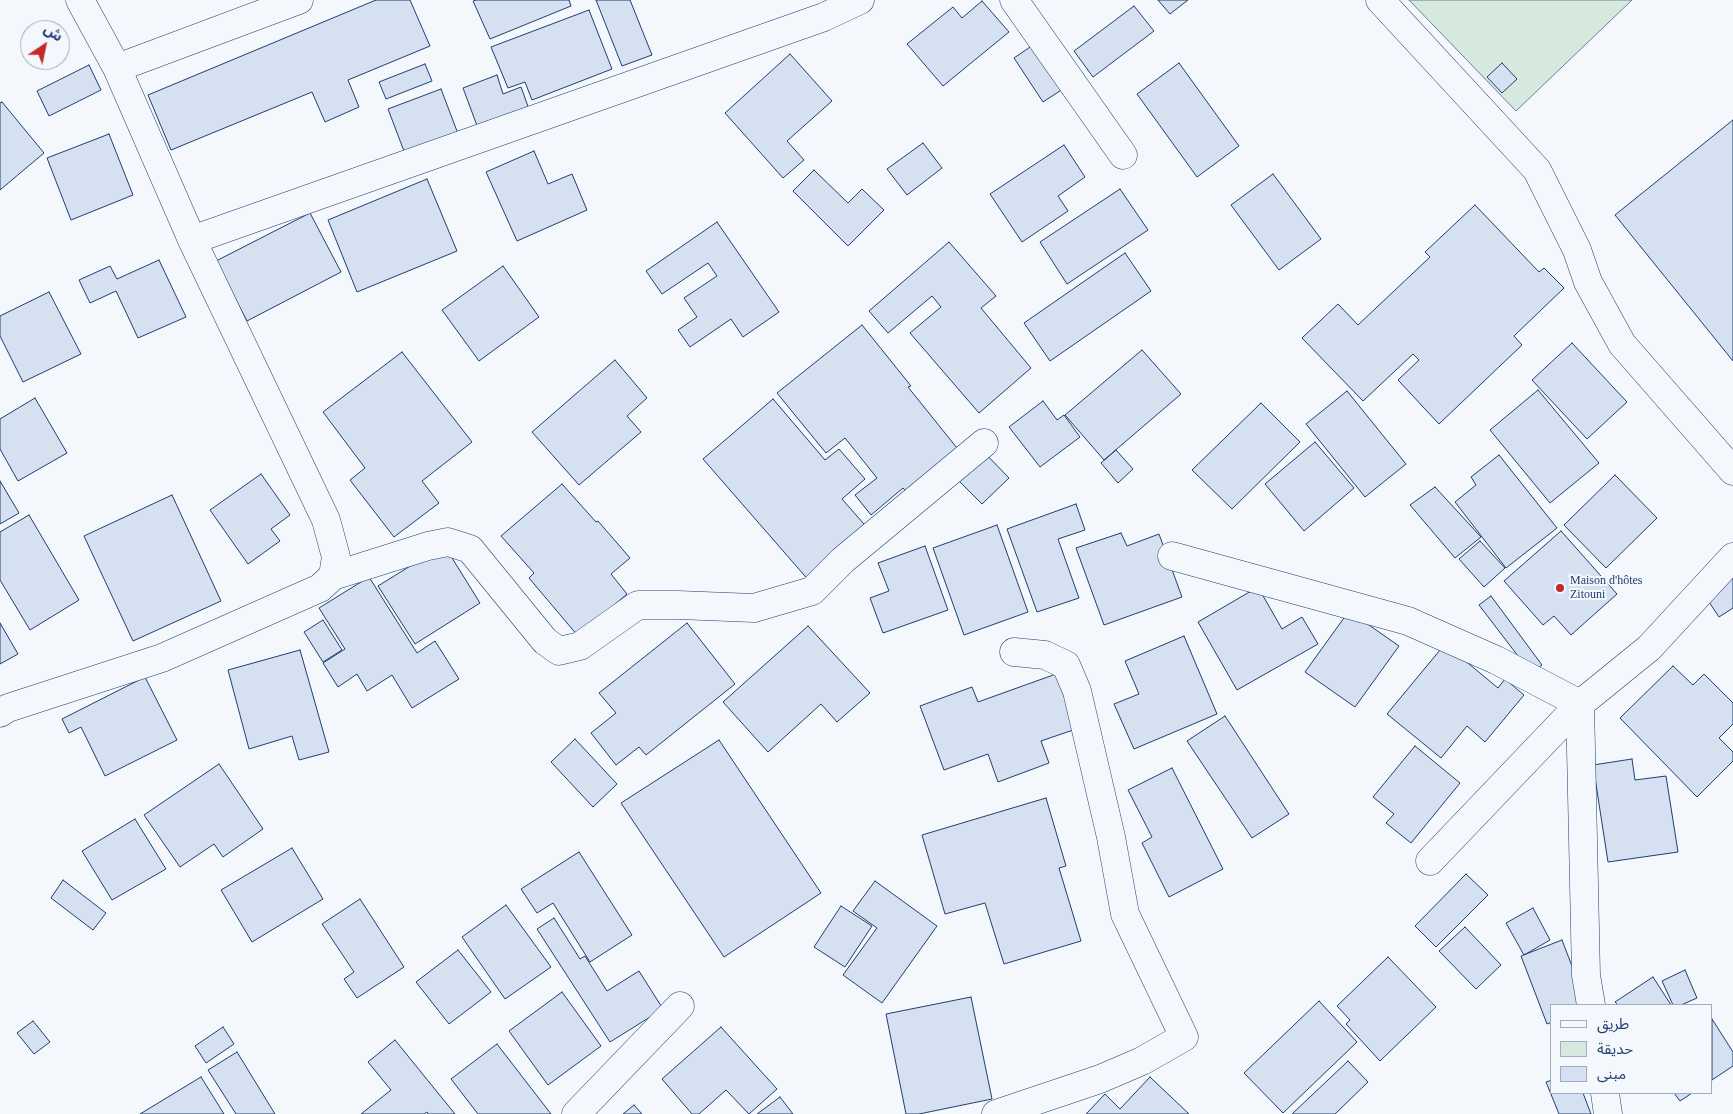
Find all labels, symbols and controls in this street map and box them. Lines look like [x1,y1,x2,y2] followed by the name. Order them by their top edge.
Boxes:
[20,20,70,70] north arrow
[41,21,65,45] text: ش
[1570,574,1642,602] place label: Maison d'hôtes Zitouni
[1554,582,1566,594] marker: Maison d'hôtes Zitouni
[1550,1004,1713,1094] legend
[1597,1016,1629,1032] text: طريق
[1597,1041,1633,1057] text: حديقة
[1597,1066,1626,1082] text: مبنى

